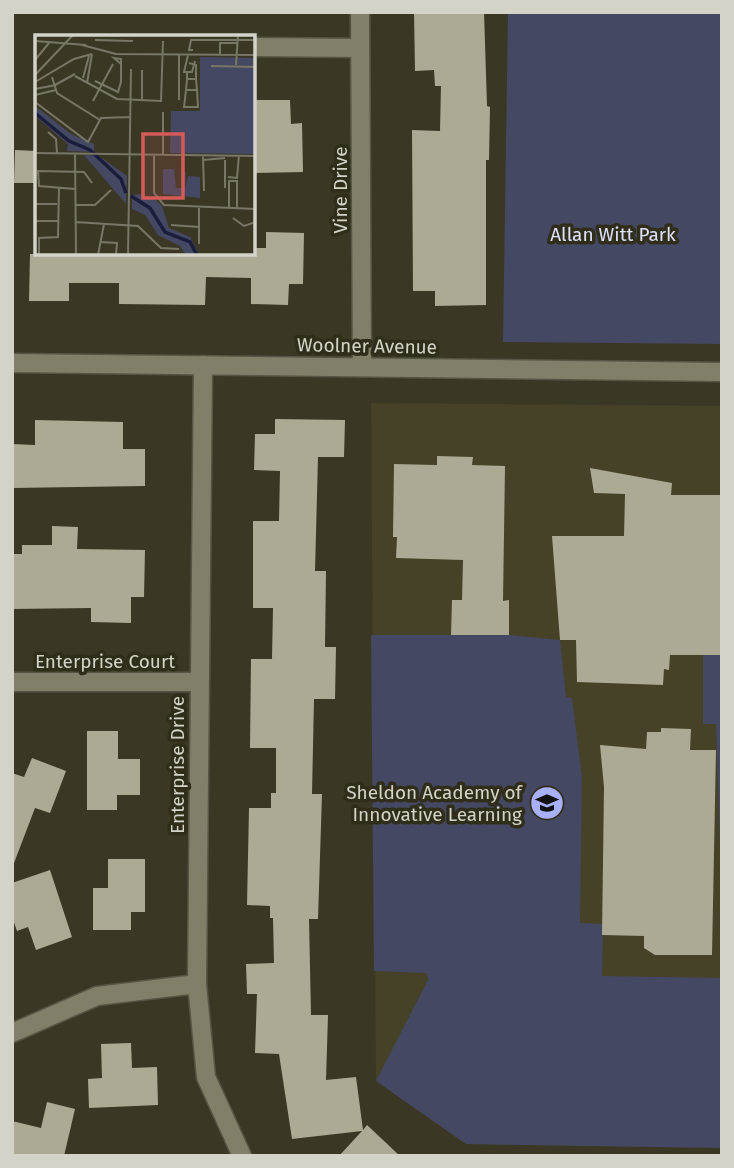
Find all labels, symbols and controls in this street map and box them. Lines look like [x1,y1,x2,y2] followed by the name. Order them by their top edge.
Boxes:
[35,35,256,256] inset map
[329,146,352,234] street label: Vine Drive
[550,223,676,246] park label: Allan Witt Park
[297,333,437,359] street label: Woolner Avenue
[35,650,175,673] street label: Enterprise Court
[166,696,189,834] street label: Enterprise Drive
[346,781,524,826] place label: Sheldon Academy of Innovative Learning
[528,784,566,822] school or university icon: Sheldon Academy of Innovative Learning

